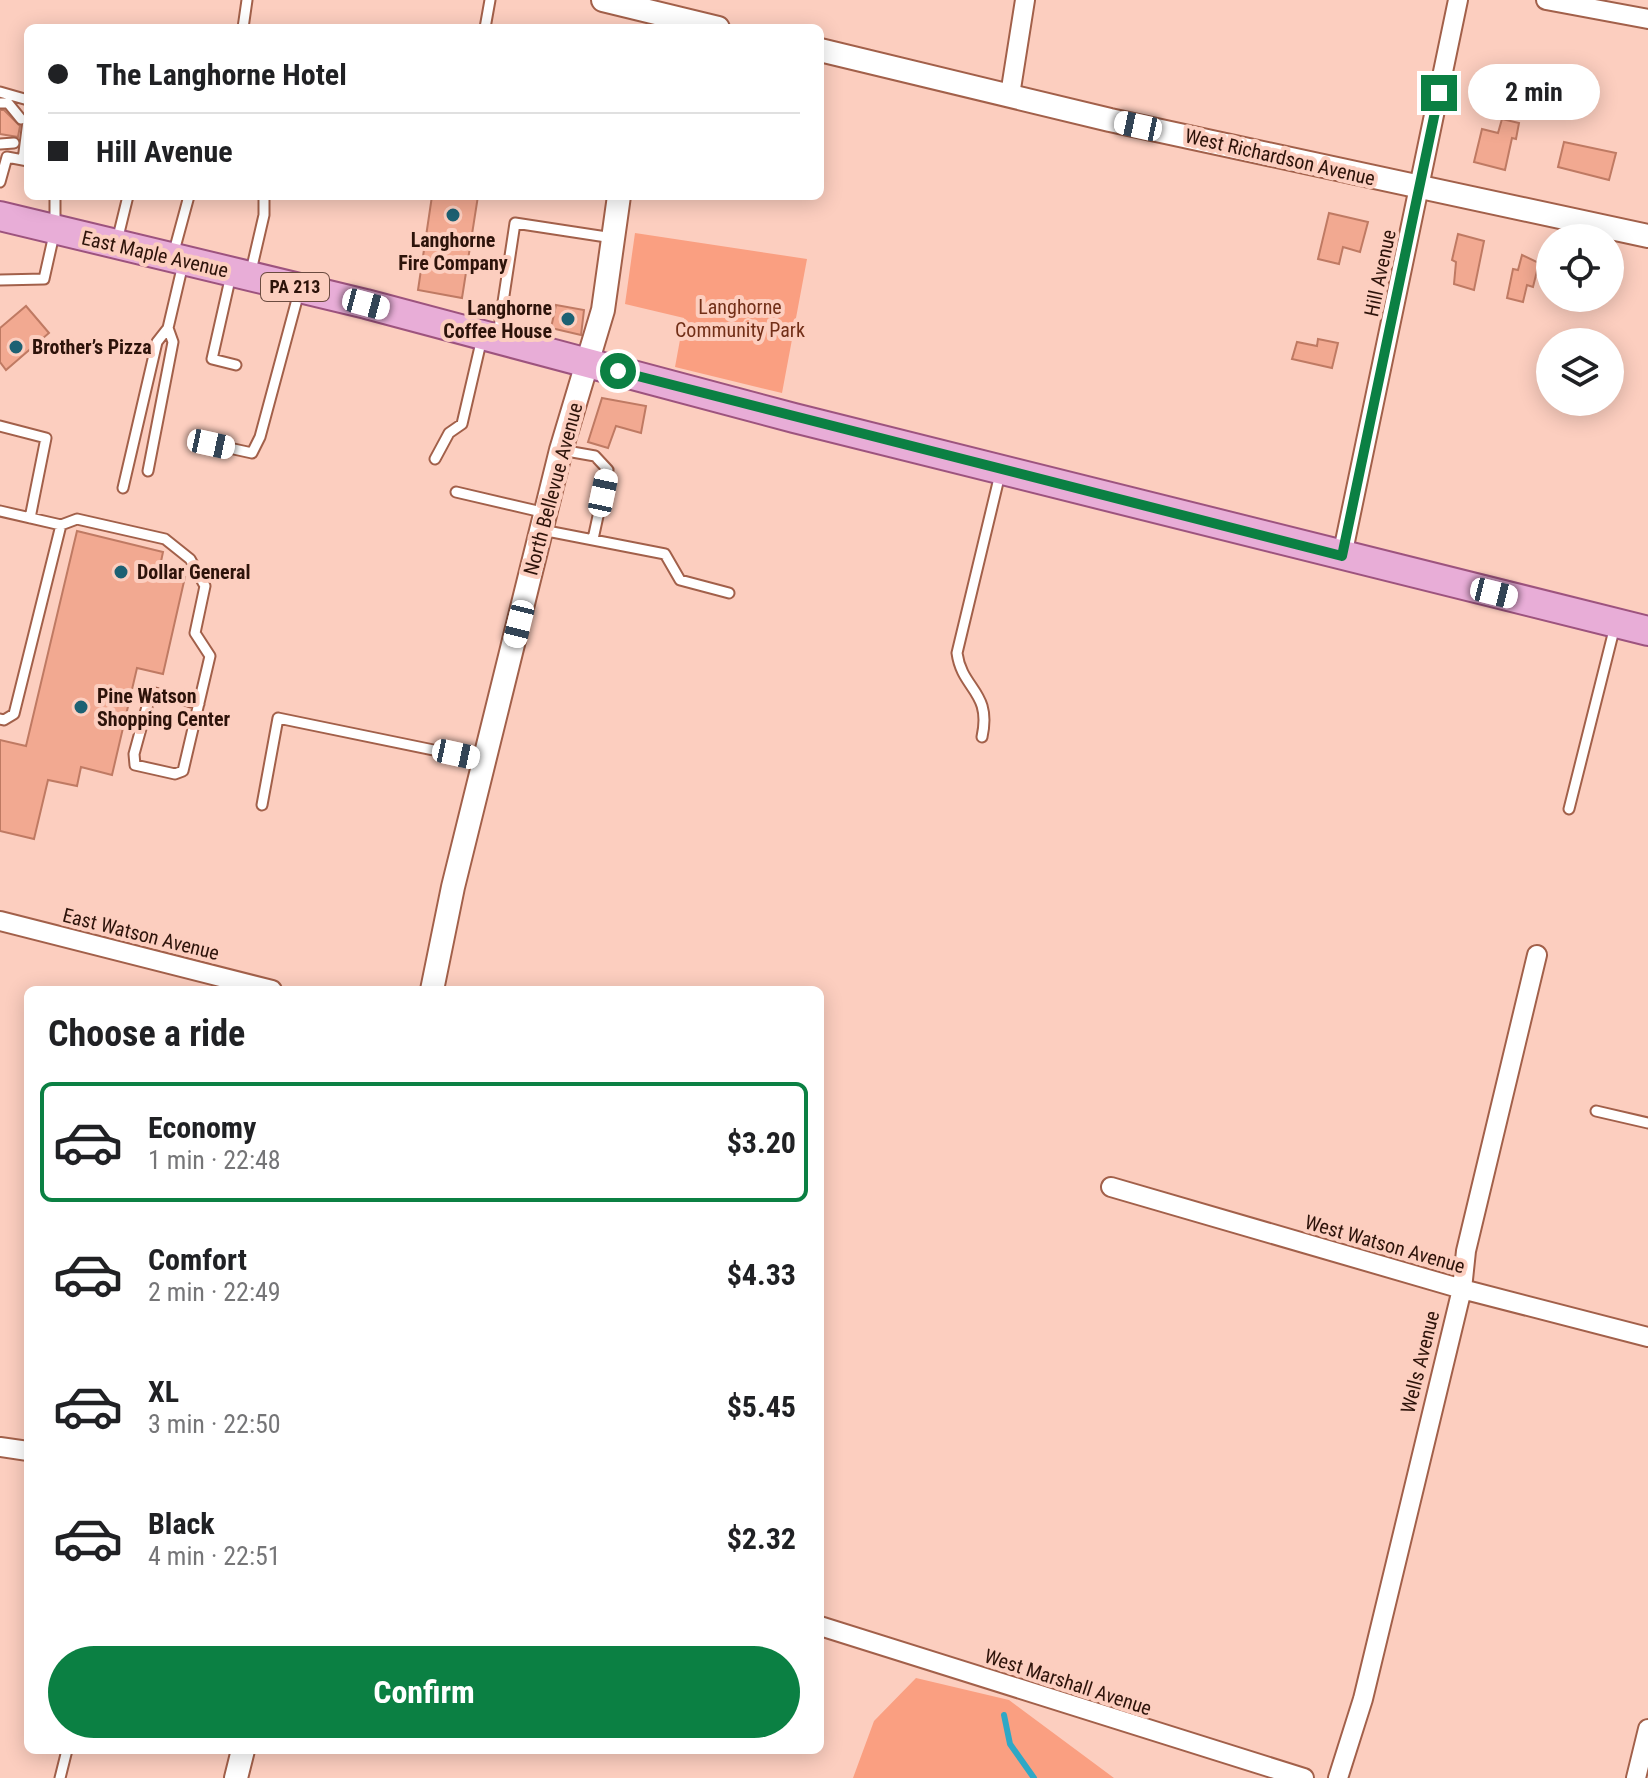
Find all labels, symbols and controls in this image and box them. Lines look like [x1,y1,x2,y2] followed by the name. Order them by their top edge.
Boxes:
[96,57,347,92] text: The Langhorne Hotel
[1467,65,1599,121] callout: 2 min
[1421,75,1457,111] route end
[1505,77,1563,107] text: 2 min
[1112,109,1164,143] car
[1183,123,1377,191] street label: West Richardson Avenue
[96,134,233,169] text: Hill Avenue
[444,206,462,224] marker: Langhorne Fire Company
[1536,224,1624,416] map controls
[1536,224,1624,312] button: locate
[79,225,231,283] street label: East Maple Avenue
[1359,227,1401,319] street label: Hill Avenue
[398,228,508,275] place label: Langhorne Fire Company
[261,273,329,301] road number: PA 213
[340,286,392,322] car
[675,295,805,342] park label: Langhorne Community Park
[443,296,552,343] place label: Langhorne Coffee House
[559,310,577,328] marker: Langhorne Coffee House
[1536,328,1624,416] button: layers
[32,335,152,359] place label: Brother’s Pizza
[7,338,25,356] marker: Brother’s Pizza
[600,353,636,389] route start
[518,400,588,578] street label: North Bellevue Avenue
[185,427,237,461] car
[586,467,620,519] car
[137,560,250,584] place label: Dollar General
[112,563,130,581] marker: Dollar General
[1468,576,1520,610] car
[502,598,536,650] car
[97,684,230,731] place label: Pine Watson Shopping Center
[72,698,90,716] marker: Pine Watson Shopping Center
[430,737,482,771] car
[60,903,222,965] street label: East Watson Avenue
[48,1013,245,1055] text: Choose a ride
[52,1106,124,1178] icon: car
[148,1110,256,1145] text: Economy
[727,1125,796,1160] text: $3.20
[148,1145,281,1175] text: 1 min · 22:48
[1302,1210,1468,1278] street label: West Watson Avenue
[52,1238,124,1310] icon: car
[148,1242,247,1277] text: Comfort
[727,1257,796,1292] text: $4.33
[148,1277,281,1307] text: 2 min · 22:49
[1396,1308,1444,1416] street label: Wells Avenue
[52,1370,124,1442] icon: car
[148,1374,179,1409] text: XL
[727,1389,796,1424] text: $5.45
[148,1409,281,1439] text: 3 min · 22:50
[52,1502,124,1574] icon: car
[148,1506,215,1541] text: Black
[727,1521,796,1556] text: $2.32
[148,1541,281,1571] text: 4 min · 22:51
[981,1644,1155,1720] street label: West Marshall Avenue
[48,1646,800,1738] button: Confirm

